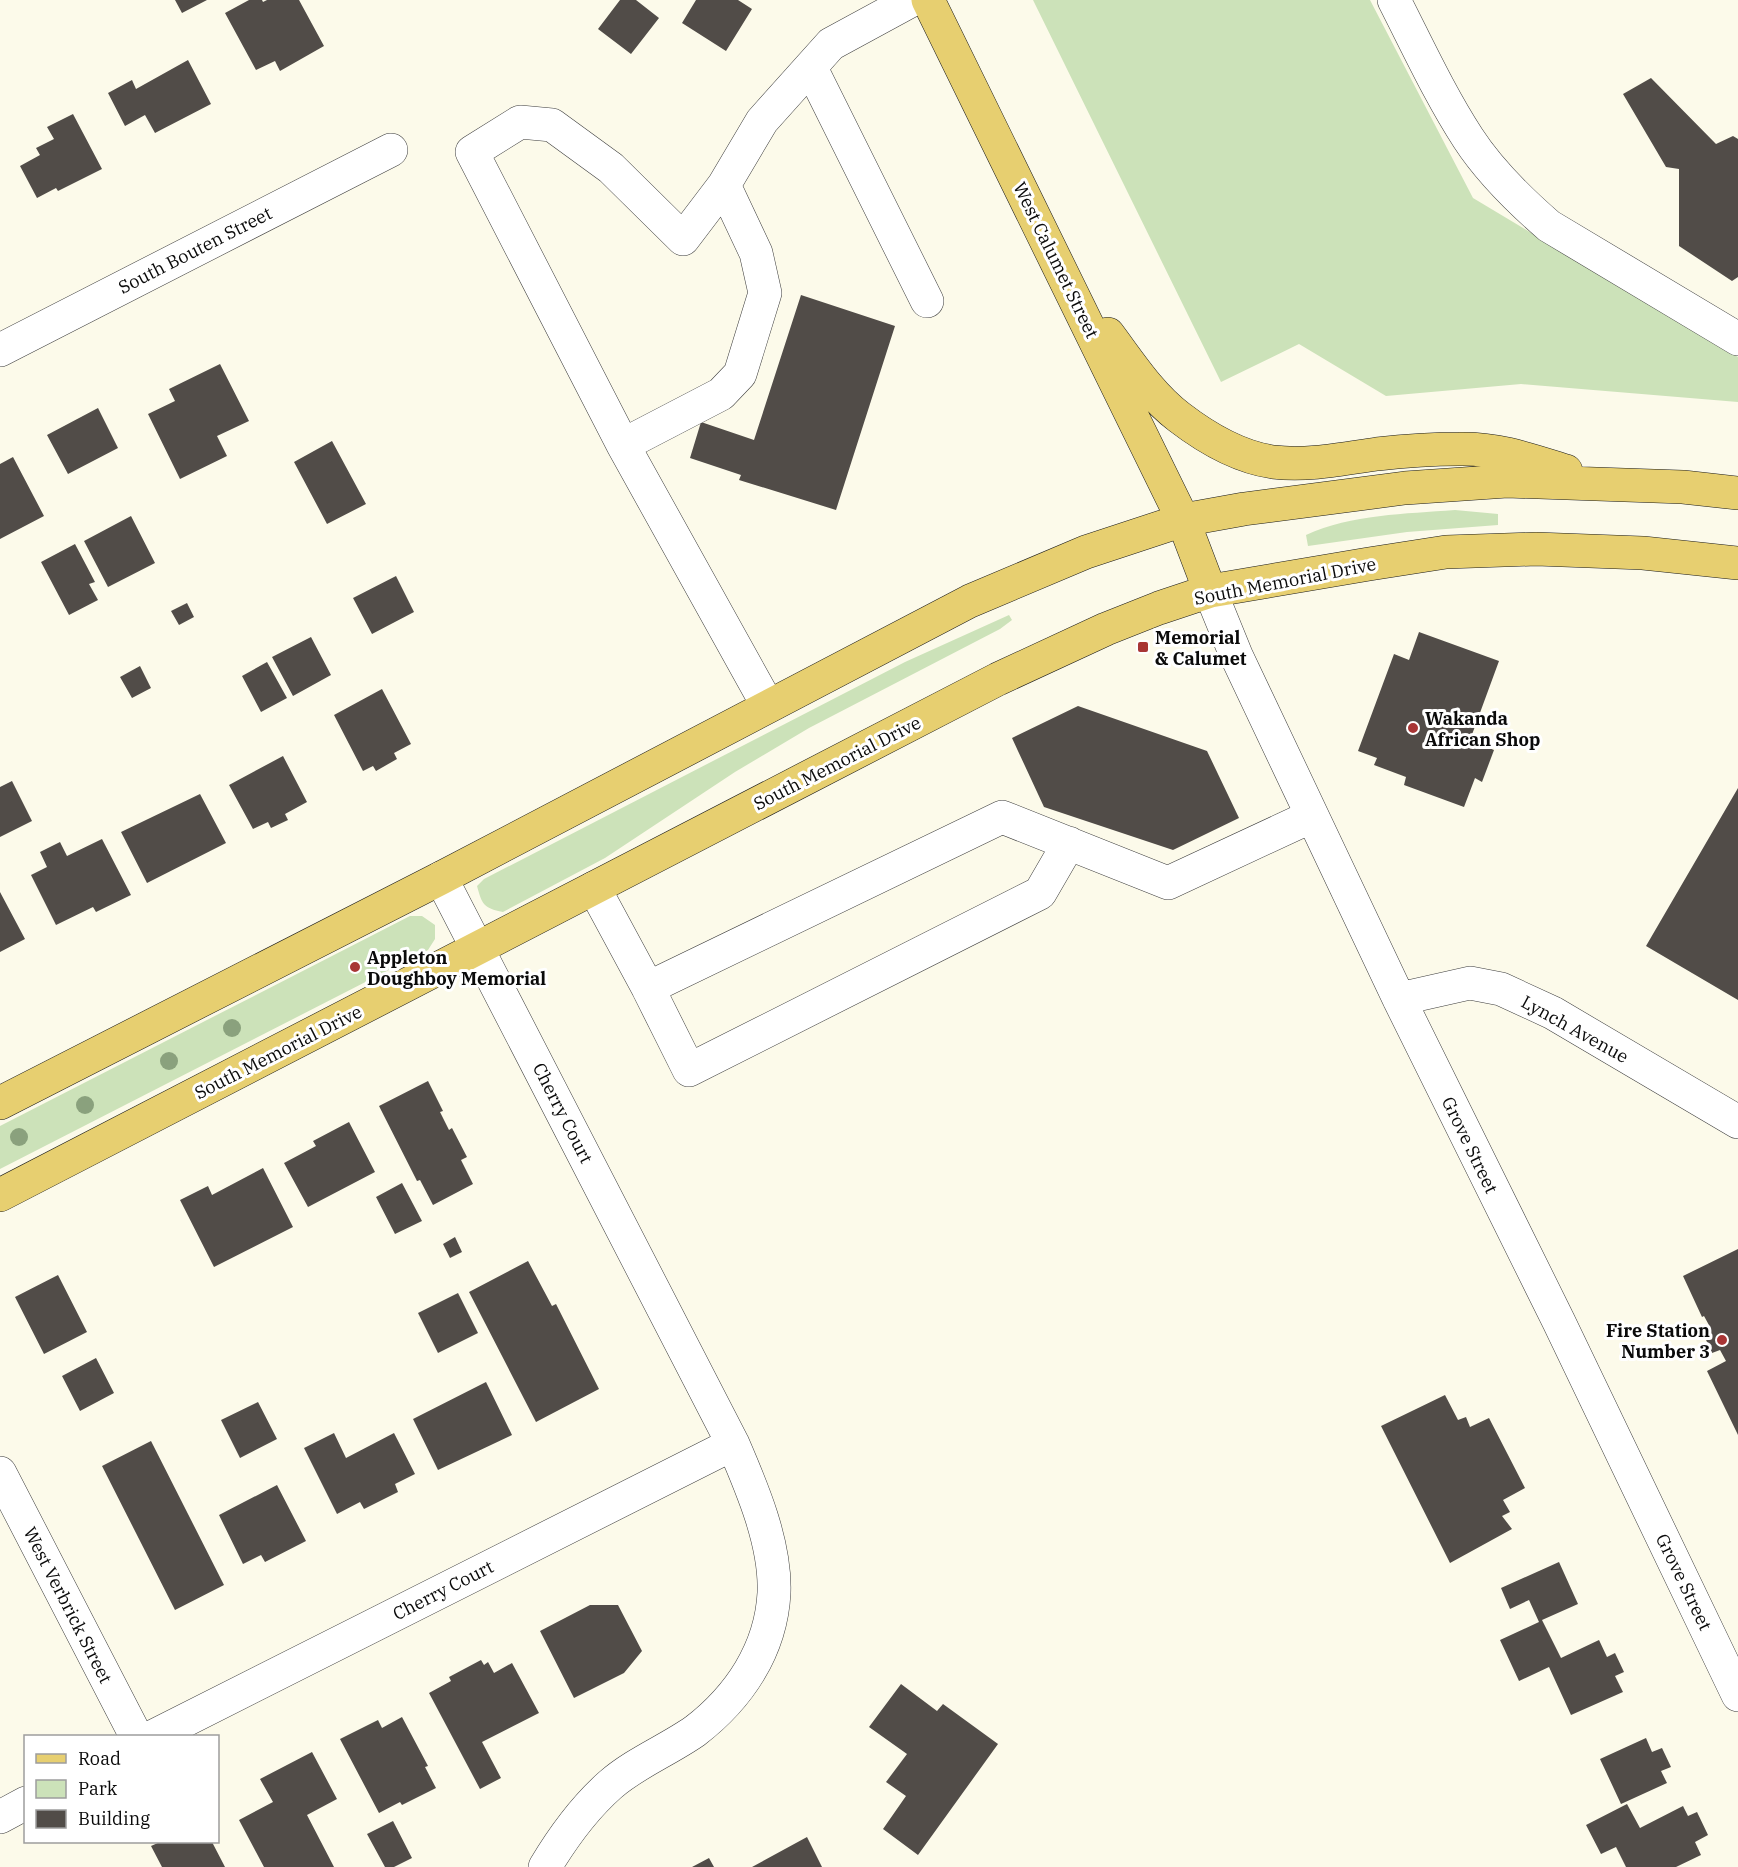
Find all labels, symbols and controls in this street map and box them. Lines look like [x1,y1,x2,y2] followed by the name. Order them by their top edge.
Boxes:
[1008,178,1104,342] street label: West Calumet Street
[114,201,276,299] street label: South Bouten Street
[1192,552,1378,610] street label: South Memorial Drive
[1155,626,1247,670] place label: Memorial & Calumet
[1136,640,1150,654] marker: Memorial & Calumet
[1425,707,1540,751] place label: Wakanda African Shop
[749,711,925,815] street label: South Memorial Drive
[1406,721,1420,735] marker: Wakanda African Shop
[367,946,546,990] place label: Appleton Doughboy Memorial
[348,960,362,974] marker: Appleton Doughboy Memorial
[1517,990,1633,1068] street label: Lynch Avenue
[190,1000,366,1104] street label: South Memorial Drive
[528,1059,598,1167] street label: Cherry Court
[1437,1093,1503,1197] street label: Grove Street
[1606,1319,1710,1363] place label: Fire Station Number 3
[1715,1333,1729,1347] marker: Fire Station Number 3
[18,1523,118,1687] street label: West Verbrick Street
[1651,1530,1717,1634] street label: Grove Street
[389,1555,497,1625] street label: Cherry Court
[24,1735,219,1843] legend
[78,1747,121,1770] text: Road
[78,1777,118,1800] text: Park
[78,1807,150,1830] text: Building

